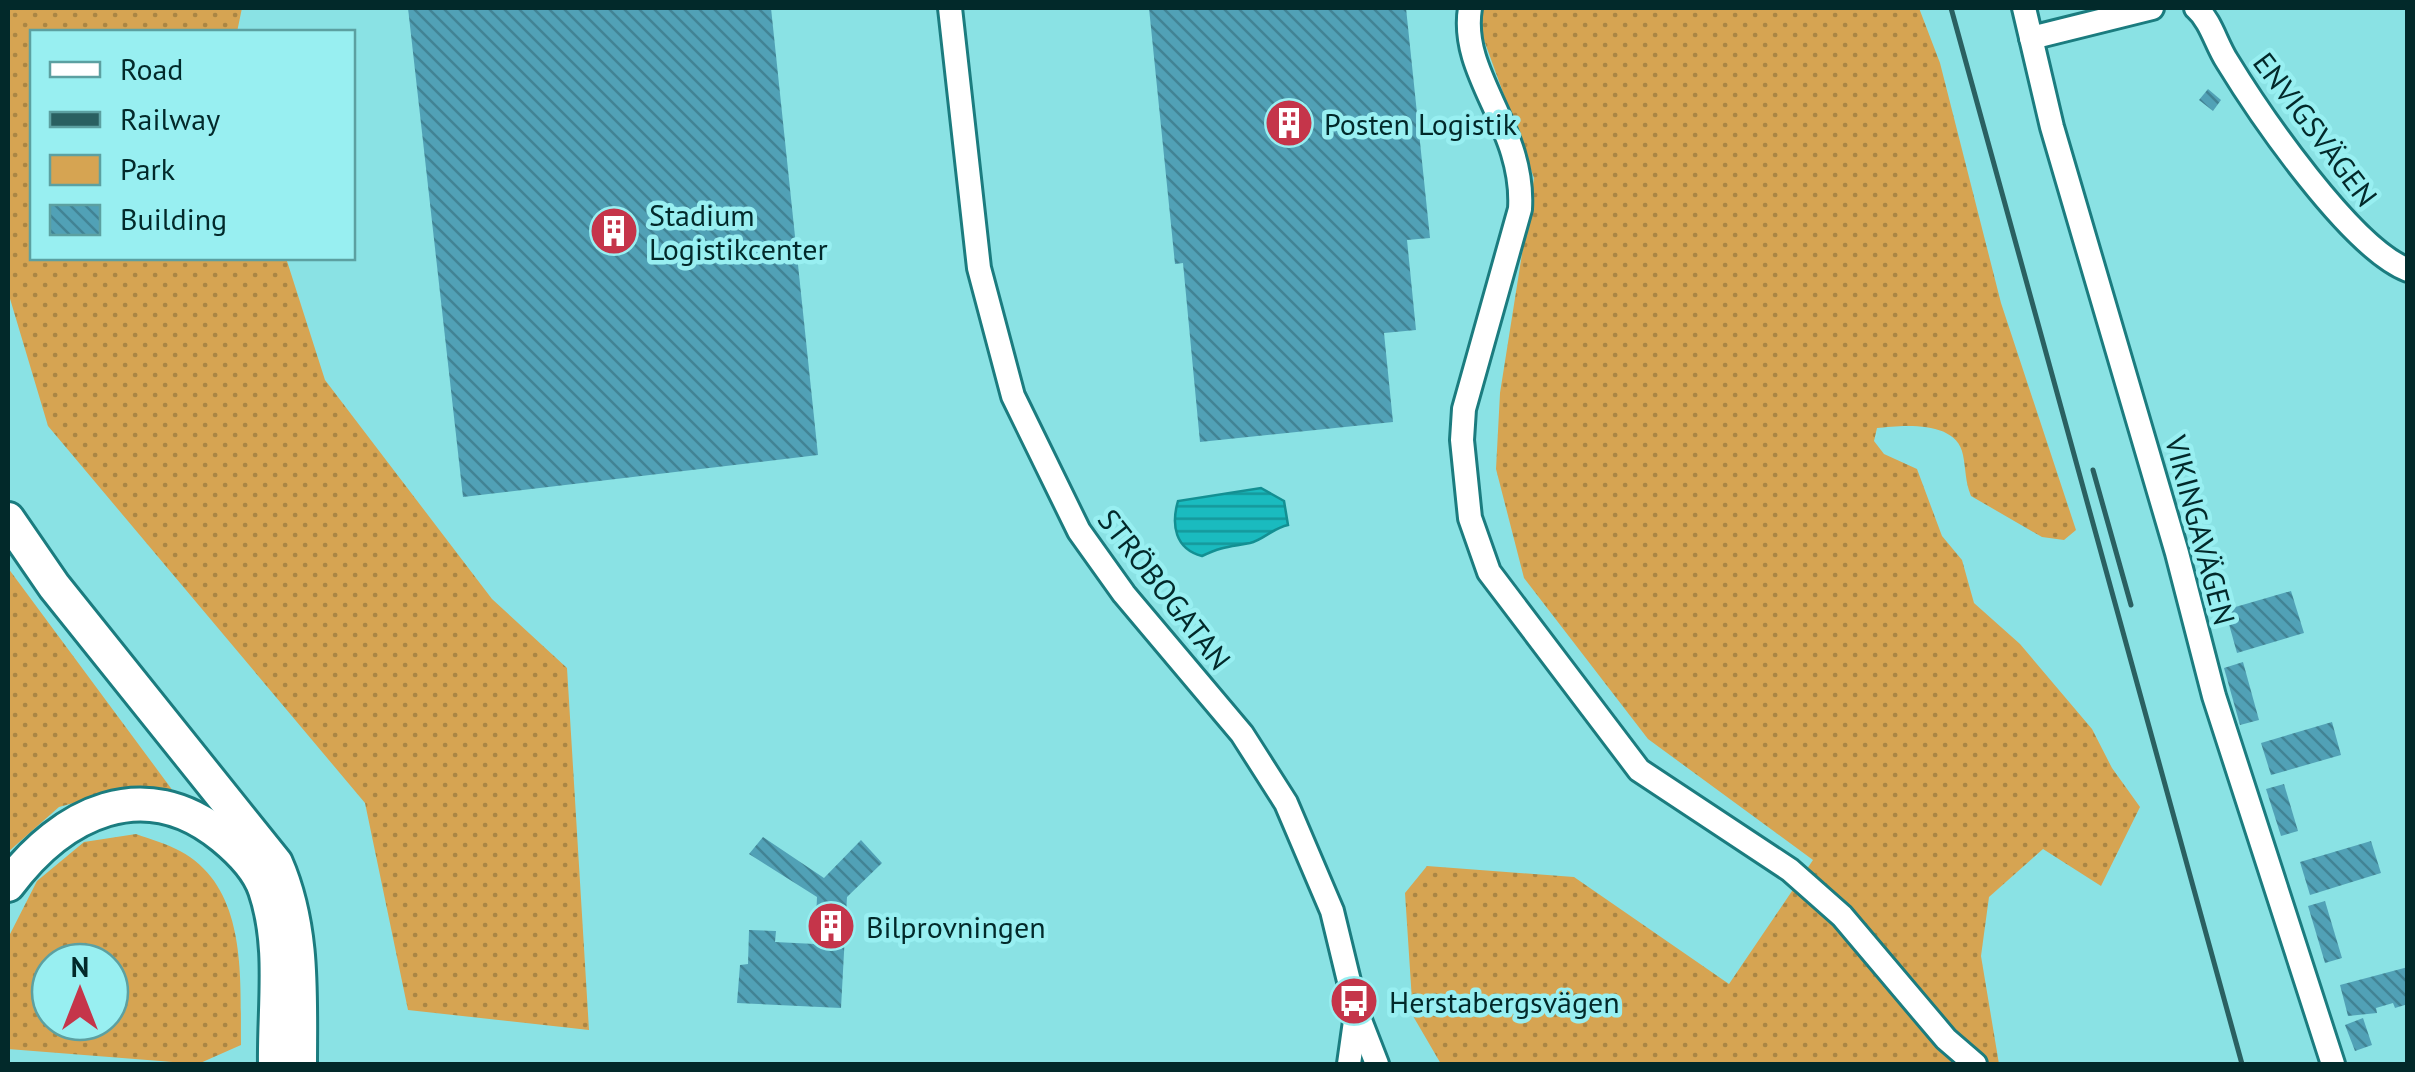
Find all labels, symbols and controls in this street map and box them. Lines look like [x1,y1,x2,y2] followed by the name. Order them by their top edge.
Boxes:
[30,30,355,260] legend
[2245,44,2387,214] street label: ENVIGSVÄGEN
[120,49,184,88] text: Road
[1263,97,1315,149] building icon: Posten Logistik
[120,99,220,138] text: Railway
[1324,104,1518,143] place label: Posten Logistik
[120,149,176,188] text: Park
[649,195,828,268] place label: Stadium Logistikcenter
[120,199,227,238] text: Building
[588,205,640,257] building icon: Stadium Logistikcenter
[2157,430,2245,629] street label: VIKINGAVÄGEN
[1090,501,1240,677] street label: STRÖBOGATAN
[805,900,857,952] building icon: Bilprovningen
[866,907,1046,946] place label: Bilprovningen
[30,942,130,1042] north arrow
[71,948,89,985] text: N
[1328,975,1380,1027] bus stop icon: Herstabergsvägen
[1389,982,1620,1021] place label: Herstabergsvägen

